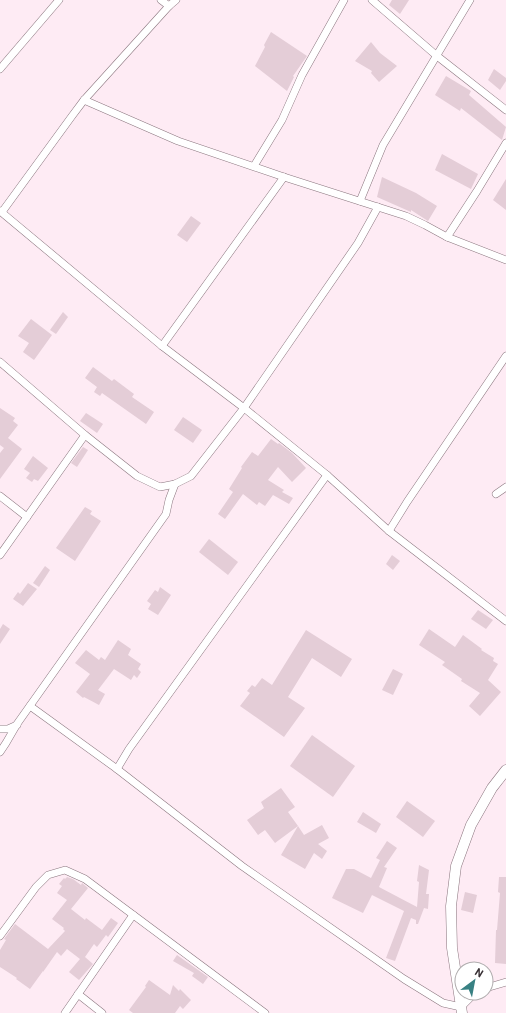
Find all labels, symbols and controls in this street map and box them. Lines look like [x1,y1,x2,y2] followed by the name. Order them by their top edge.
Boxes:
[454,961,494,1001] north arrow
[473,965,486,980] text: N

